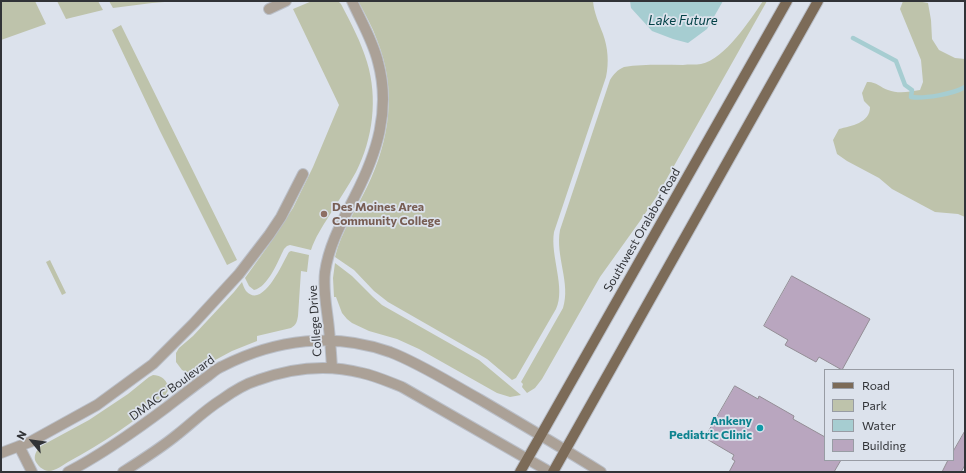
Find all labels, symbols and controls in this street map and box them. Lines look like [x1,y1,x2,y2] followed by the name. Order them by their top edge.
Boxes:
[648,13,718,29] water label: Lake Future
[601,166,683,294] street label: Southwest Oralabor Road
[332,200,440,228] place label: Des Moines Area Community College
[319,209,329,219] marker: Des Moines Area Community College
[305,285,325,357] street label: College Drive
[127,352,217,424] street label: DMACC Boulevard
[824,369,954,461] legend
[862,378,890,392] text: Road
[862,398,887,412] text: Park
[669,414,752,442] place label: Ankeny Pediatric Clinic
[862,418,896,432] text: Water
[12,421,52,461] north arrow
[755,423,765,433] marker: Ankeny Pediatric Clinic
[13,428,29,442] text: N
[862,438,906,452] text: Building

